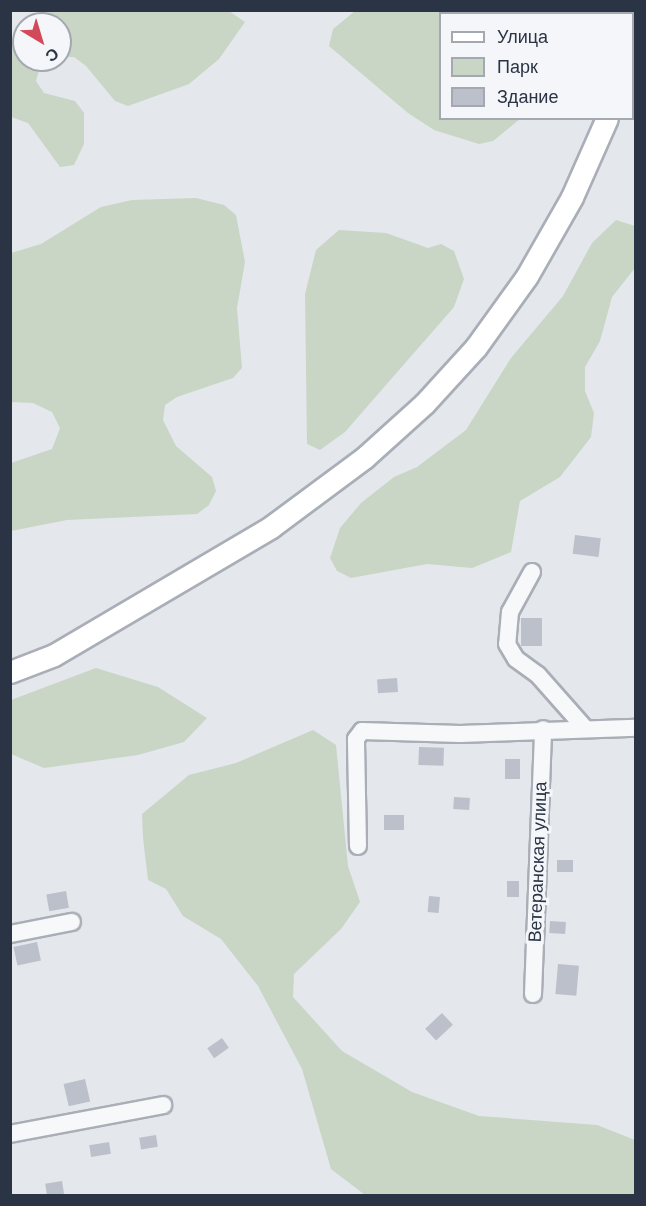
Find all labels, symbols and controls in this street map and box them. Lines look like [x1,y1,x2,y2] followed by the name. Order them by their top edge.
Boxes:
[12,12,72,72] north arrow
[439,12,634,120] legend
[497,27,548,47] text: Улица
[42,45,62,65] text: С
[497,57,538,77] text: Парк
[497,87,558,107] text: Здание
[524,781,552,943] street label: Ветеранская улица

